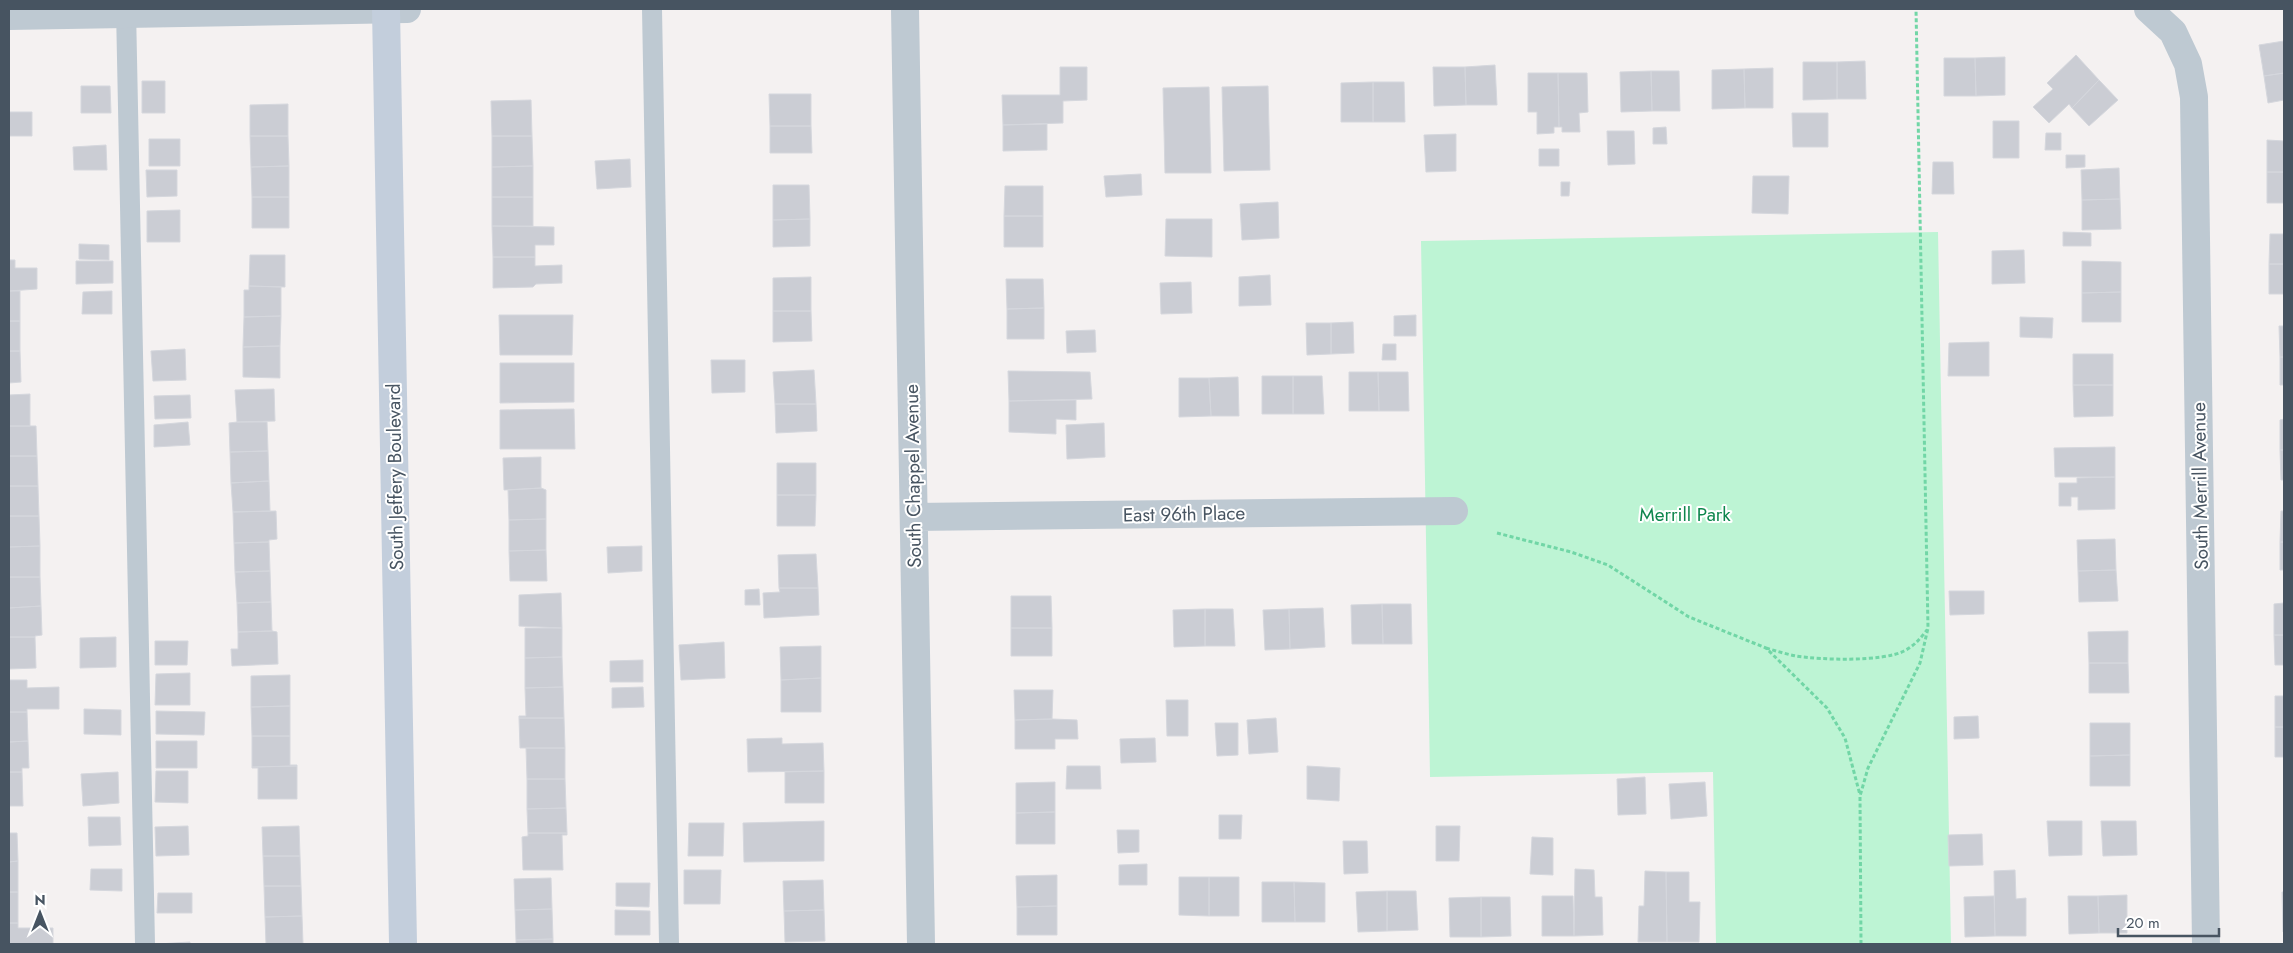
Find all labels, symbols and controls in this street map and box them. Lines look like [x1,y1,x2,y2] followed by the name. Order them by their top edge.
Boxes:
[380,383,410,571] street label: South Jeffery Boulevard
[898,384,928,568] street label: South Chappel Avenue
[2185,402,2215,570] street label: South Merrill Avenue
[1123,499,1246,529] street label: East 96th Place
[1639,501,1731,528] park label: Merrill Park
[15,888,65,938] north arrow
[34,890,46,910] text: N
[2118,906,2219,938] scale bar
[2126,912,2160,934] text: 20 m

